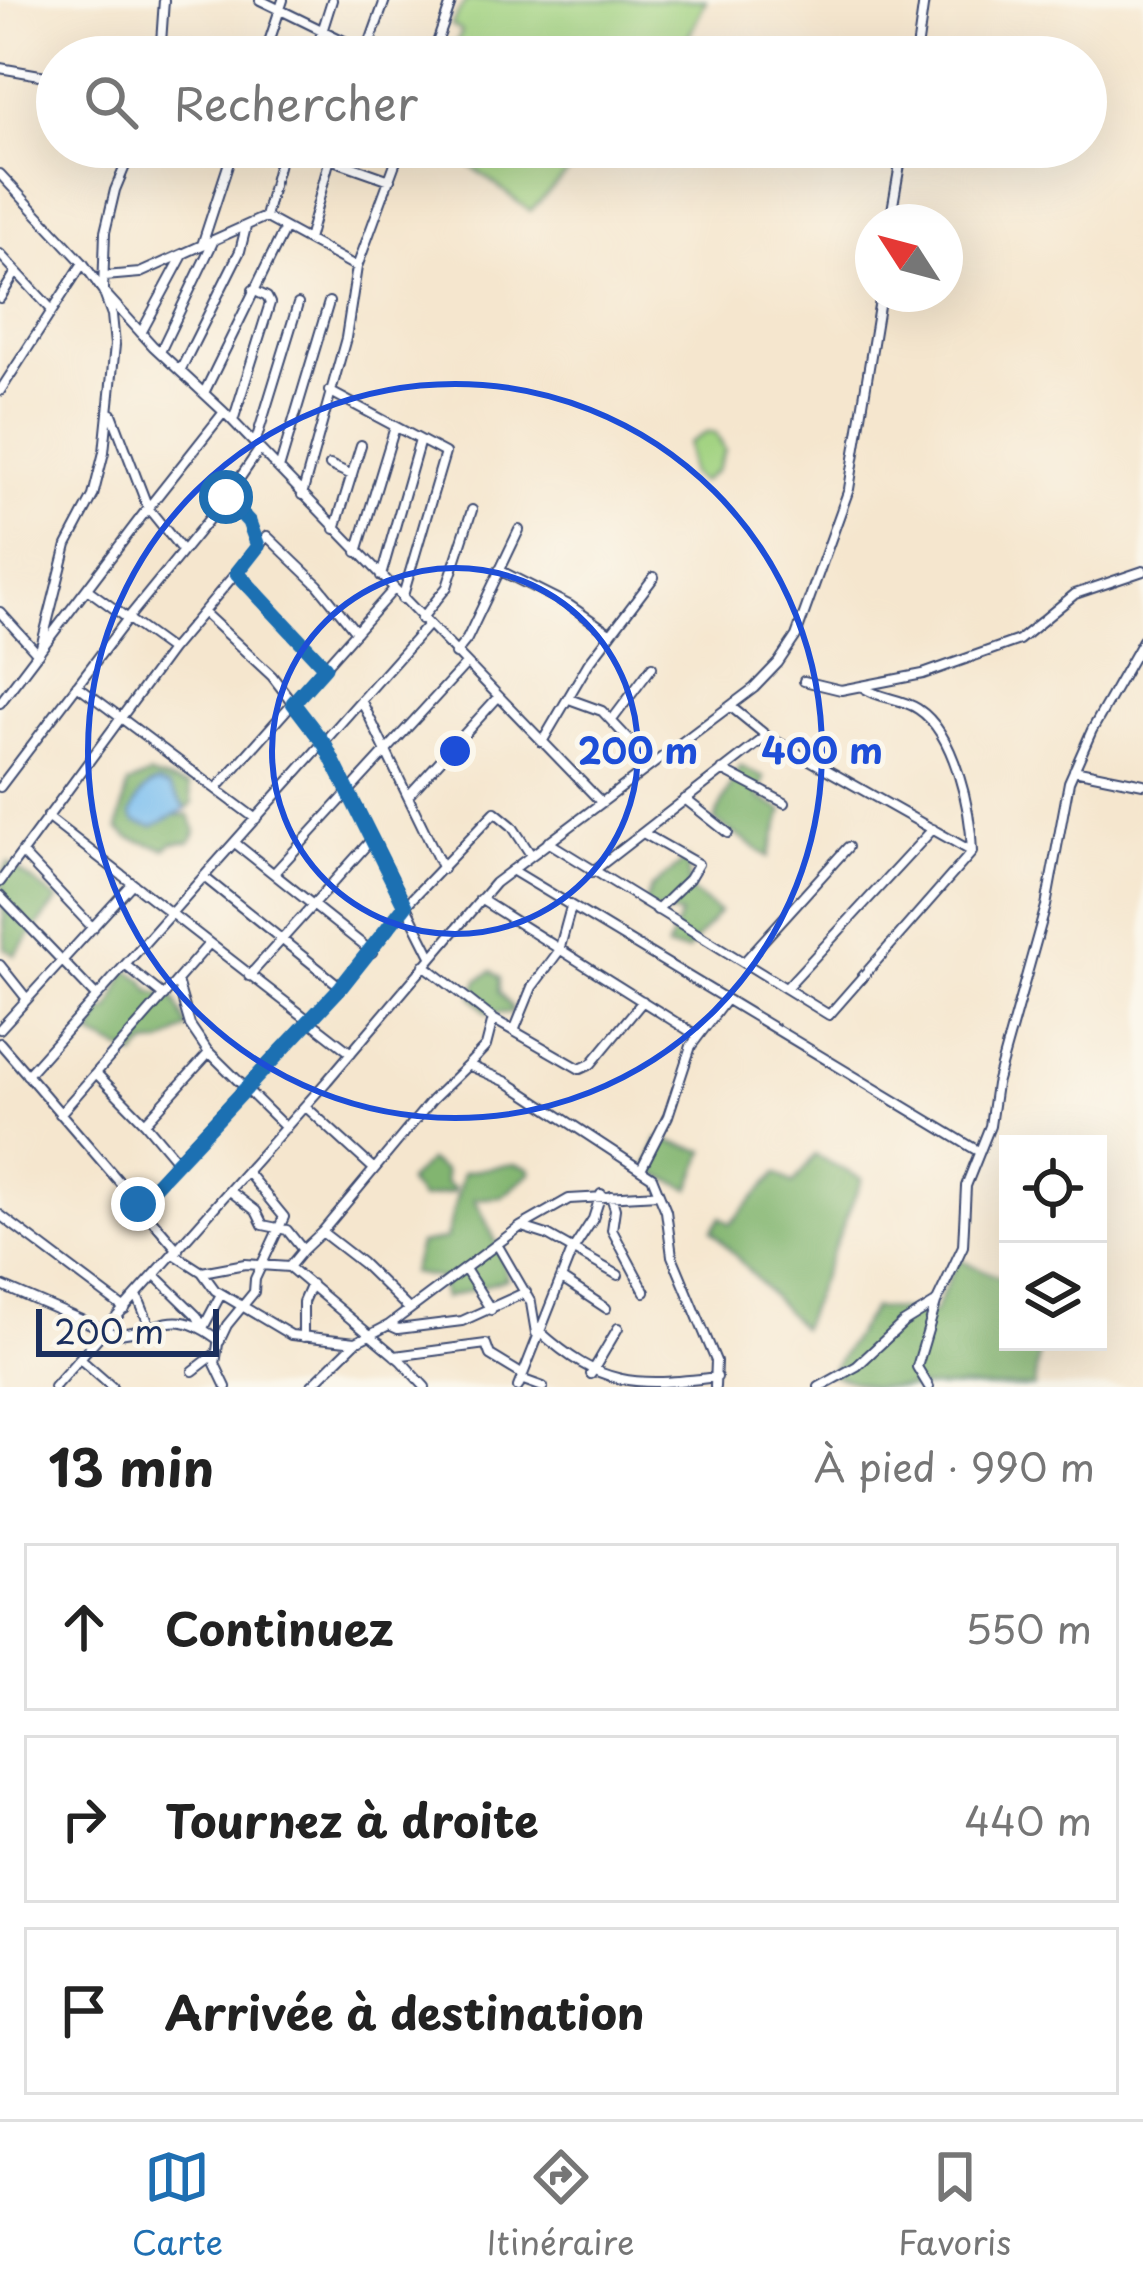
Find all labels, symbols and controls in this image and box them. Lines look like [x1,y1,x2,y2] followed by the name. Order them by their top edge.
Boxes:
[36,36,1107,168] search box
[174,68,418,136] text: Rechercher
[78,69,144,135] icon: search
[855,204,963,312] north arrow
[199,470,253,524] route start
[578,722,698,776] text: 200 m
[761,722,883,776] text: 400 m
[434,730,476,772] centre of rings
[999,1135,1107,1351] map controls
[999,1135,1107,1243] button: locate
[111,1177,165,1231] route end
[999,1243,1107,1351] button: layers
[36,1303,219,1356] scale bar
[54,1305,164,1355] text: 200 m
[48,1427,214,1504] text: 13 min
[814,1436,1095,1495] text: À pied · 990 m
[165,1593,394,1661] text: Continuez
[51,1594,117,1660] icon: ahead
[965,1598,1092,1657] text: 550 m
[165,1785,539,1853] text: Tournez à droite
[51,1786,117,1852] icon: right
[964,1790,1092,1849] text: 440 m
[165,1977,645,2045] text: Arrivée à destination
[51,1978,117,2044] icon: arrive
[132,2144,223,2266] tab: Carte
[486,2144,635,2266] tab: Itinéraire
[898,2144,1011,2266] tab: Favoris

